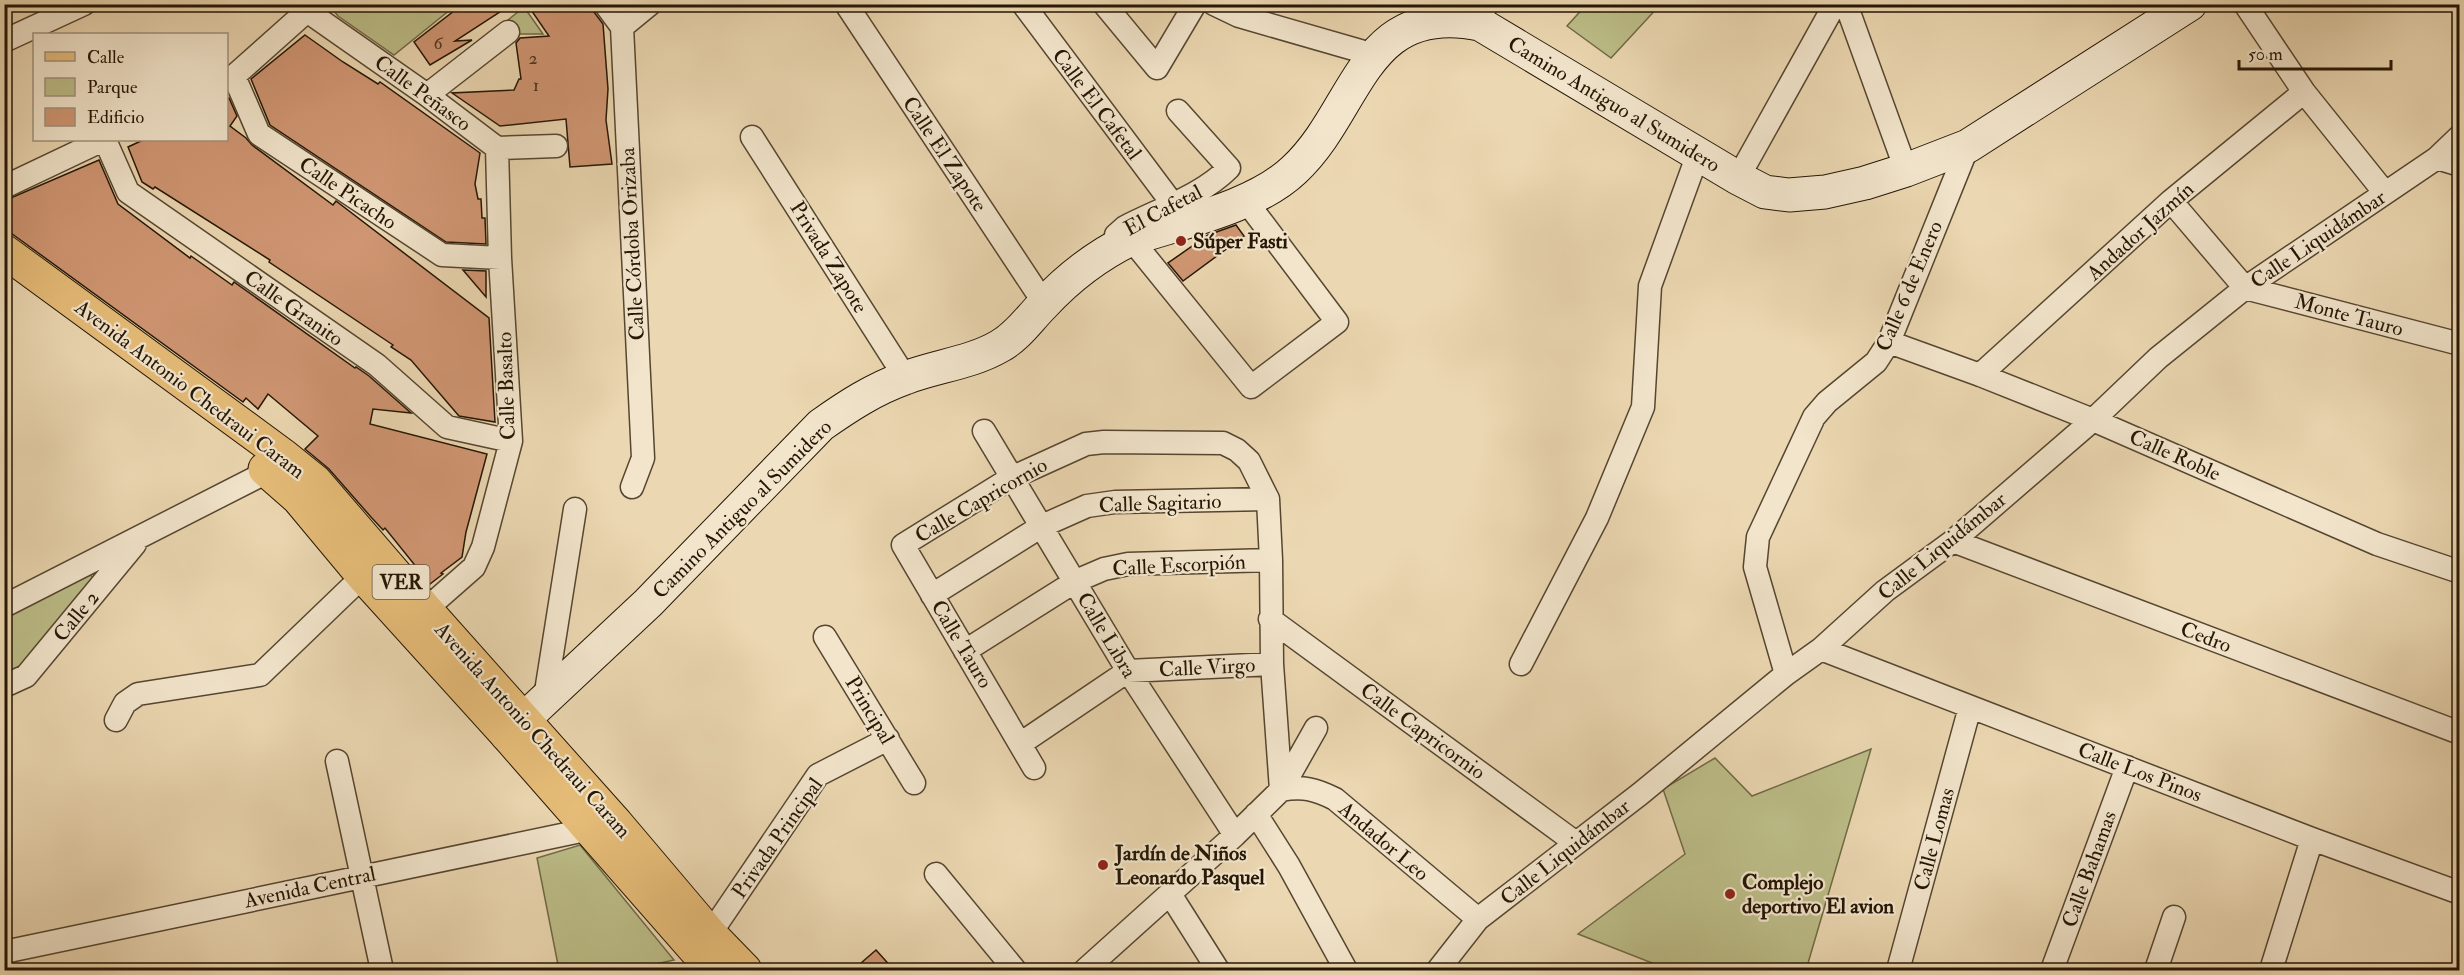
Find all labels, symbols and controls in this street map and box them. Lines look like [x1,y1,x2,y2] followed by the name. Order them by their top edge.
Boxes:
[1503,30,1725,179] street label: Camino Antiguo al Sumidero
[433,32,443,55] house number: 6
[33,33,228,141] legend
[2239,33,2390,71] scale bar
[1046,43,1148,166] street label: Calle El Cafetal
[2248,43,2283,66] text: 50 m
[87,46,125,69] text: Calle
[528,47,538,70] house number: 2
[369,49,477,138] street label: Calle Peñasco
[533,74,539,97] house number: 1
[87,76,138,99] text: Parque
[896,91,993,217] street label: Calle El Zapote
[87,106,144,129] text: Edificio
[614,147,651,341] street label: Calle Córdoba Orizaba
[294,151,402,236] street label: Calle Picacho
[2080,176,2200,287] street label: Andador Jazmín
[1119,178,1208,242] street label: El Cafetal
[2245,184,2391,295] street label: Calle Liquidámbar
[783,196,874,319] street label: Privada Zapote
[1870,217,1949,355] street label: Calle 6 de Enero
[1193,228,1288,255] place label: Súper Fasti
[1174,234,1188,248] marker: Súper Fasti
[239,264,349,352] street label: Calle Granito
[2292,288,2406,343] street label: Monte Tauro
[68,293,310,485] street label: Avenida Antonio Chedraui Caram
[491,331,522,440] street label: Calle Basalto
[647,414,838,605] street label: Camino Antiguo al Sumidero
[2125,423,2225,488] street label: Calle Roble
[910,452,1052,549] street label: Calle Capricornio
[1873,486,2012,607] street label: Calle Liquidámbar
[1098,488,1222,519] street label: Calle Sagitario
[1112,549,1247,582] street label: Calle Escorpión
[372,565,430,599] road number: VER
[48,585,105,648] street label: Calle 2
[1070,587,1143,683] street label: Calle Libra
[925,595,998,693] street label: Calle Tauro
[2177,615,2235,659] street label: Cedro
[428,616,637,844] street label: Avenida Antonio Chedraui Caram
[1158,651,1256,684] street label: Calle Virgo
[839,671,901,750] street label: Principal
[1355,677,1491,786] street label: Calle Capricornio
[2074,736,2206,808] street label: Calle Los Pinos
[726,772,829,904] street label: Privada Principal
[1908,785,1961,894] street label: Calle Lomas
[1495,793,1636,912] street label: Calle Liquidámbar
[1332,795,1434,887] street label: Andador Leo
[2056,807,2123,931] street label: Calle Bahamas
[1114,840,1265,891] place label: Jardín de Niños Leonardo Pasquel
[1096,858,1110,872] marker: Jardín de Niños Leonardo Pasquel
[241,860,379,915] street label: Avenida Central
[1742,869,1894,920] place label: Complejo deportivo El avion
[1723,887,1737,901] marker: Complejo deportivo El avion

